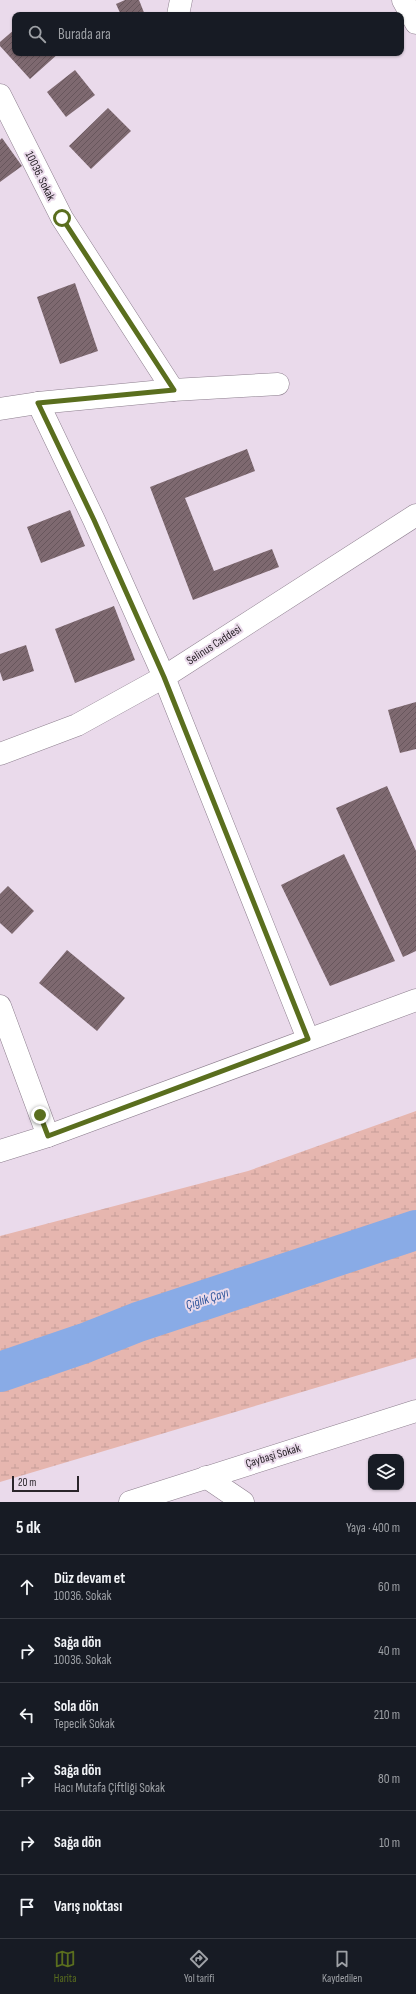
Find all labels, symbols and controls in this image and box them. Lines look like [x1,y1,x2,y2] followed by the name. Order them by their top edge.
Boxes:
[12,12,404,56] search box
[26,23,48,45] icon: search
[58,25,111,44] text: Burada ara
[22,149,59,203] street label: 10036. Sokak
[53,209,71,227] route start
[184,622,244,668] street label: Selinus Caddesi
[31,1106,49,1124] route end
[184,1284,231,1313] water label: Çığlık Çayı
[244,1440,303,1471] street label: Çaybaşi Sokak
[368,1454,404,1490] map controls
[368,1454,404,1490] button: layers
[12,1474,79,1493] scale bar
[18,1476,36,1489] text: 20 m
[16,1518,41,1538] text: 5 dk
[346,1520,400,1536] text: Yaya · 400 m
[54,1569,125,1588] text: Düz devam et
[16,1576,38,1598] icon: ahead
[378,1579,400,1595] text: 60 m
[54,1588,111,1604] text: 10036. Sokak
[54,1633,101,1652] text: Sağa dön
[16,1640,38,1662] icon: right
[378,1643,400,1659] text: 40 m
[54,1652,111,1668] text: 10036. Sokak
[54,1697,99,1716] text: Sola dön
[16,1704,38,1726] icon: left
[374,1707,400,1723] text: 210 m
[54,1716,115,1732] text: Tepecik Sokak
[54,1761,101,1780] text: Sağa dön
[16,1768,38,1790] icon: right
[378,1771,400,1787] text: 80 m
[54,1780,165,1796] text: Hacı Mutafa Çiftliği Sokak
[16,1832,38,1854] icon: right
[54,1833,101,1852] text: Sağa dön
[379,1835,400,1851] text: 10 m
[16,1896,38,1918] icon: arrive
[54,1897,122,1916] text: Varış noktası
[54,1948,76,1985] tab: Harita
[184,1948,214,1985] tab: Yol tarifi
[322,1948,362,1985] tab: Kaydedilen

